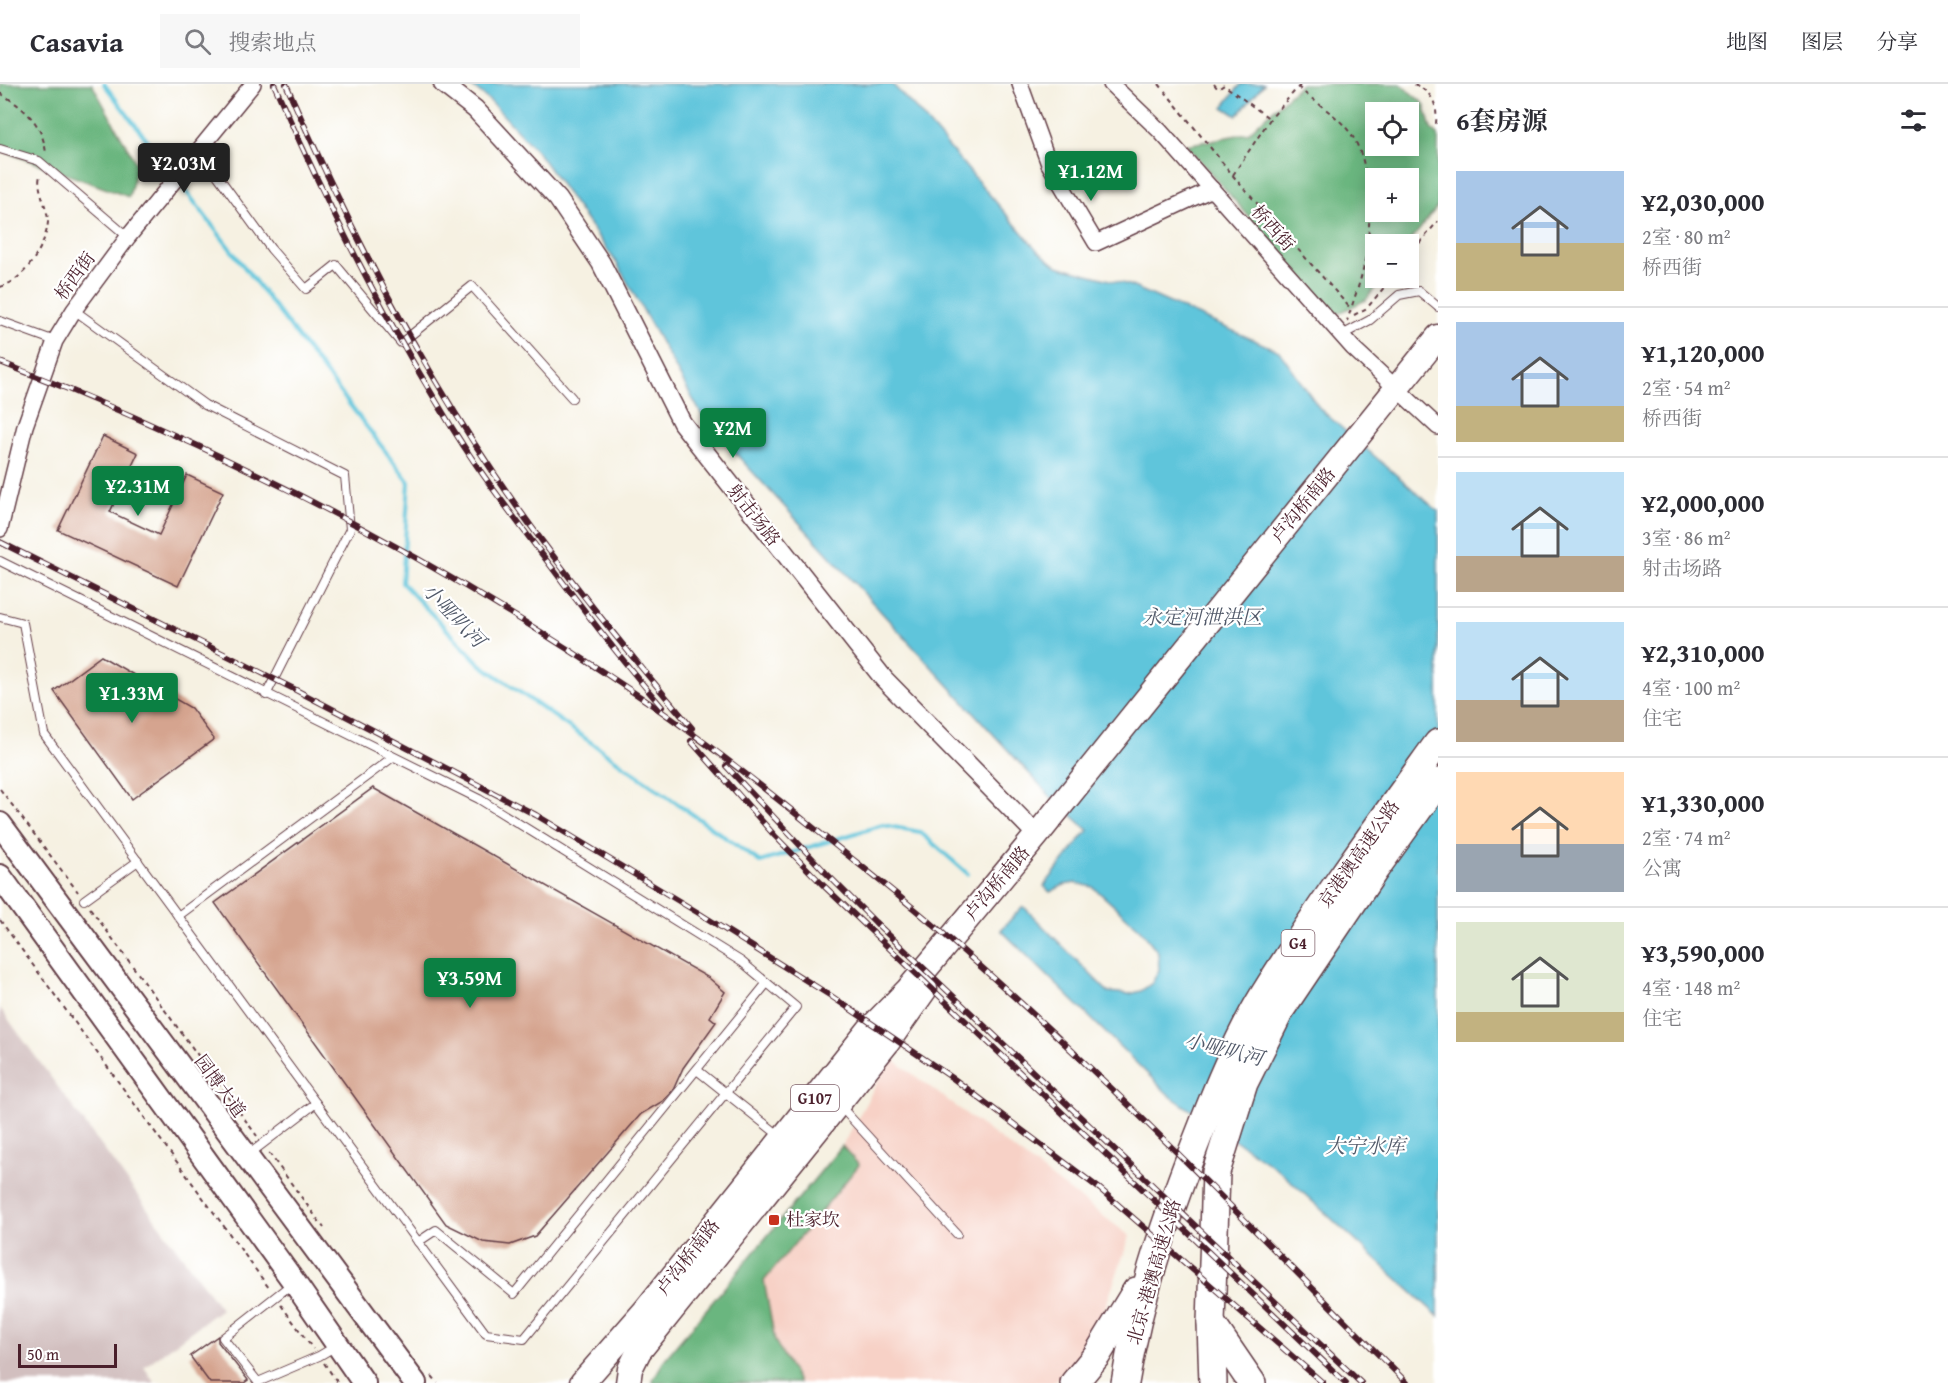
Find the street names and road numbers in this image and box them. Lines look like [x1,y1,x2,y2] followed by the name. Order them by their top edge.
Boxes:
[1245,199,1301,257] street label: 桥西街
[48,246,101,305] street label: 桥西街
[1264,461,1341,548] street label: 卢沟桥南路
[722,478,787,551] street label: 射击场路
[1311,794,1406,913] street label: 京港澳高速公路
[957,840,1036,926] street label: 卢沟桥南路
[1282,930,1314,956] road number: G4
[188,1049,252,1123] street label: 园博大道
[791,1085,839,1111] road number: G107
[1120,1196,1187,1348] street label: 北京-港澳高速公路
[649,1213,726,1300] street label: 卢沟桥南路

